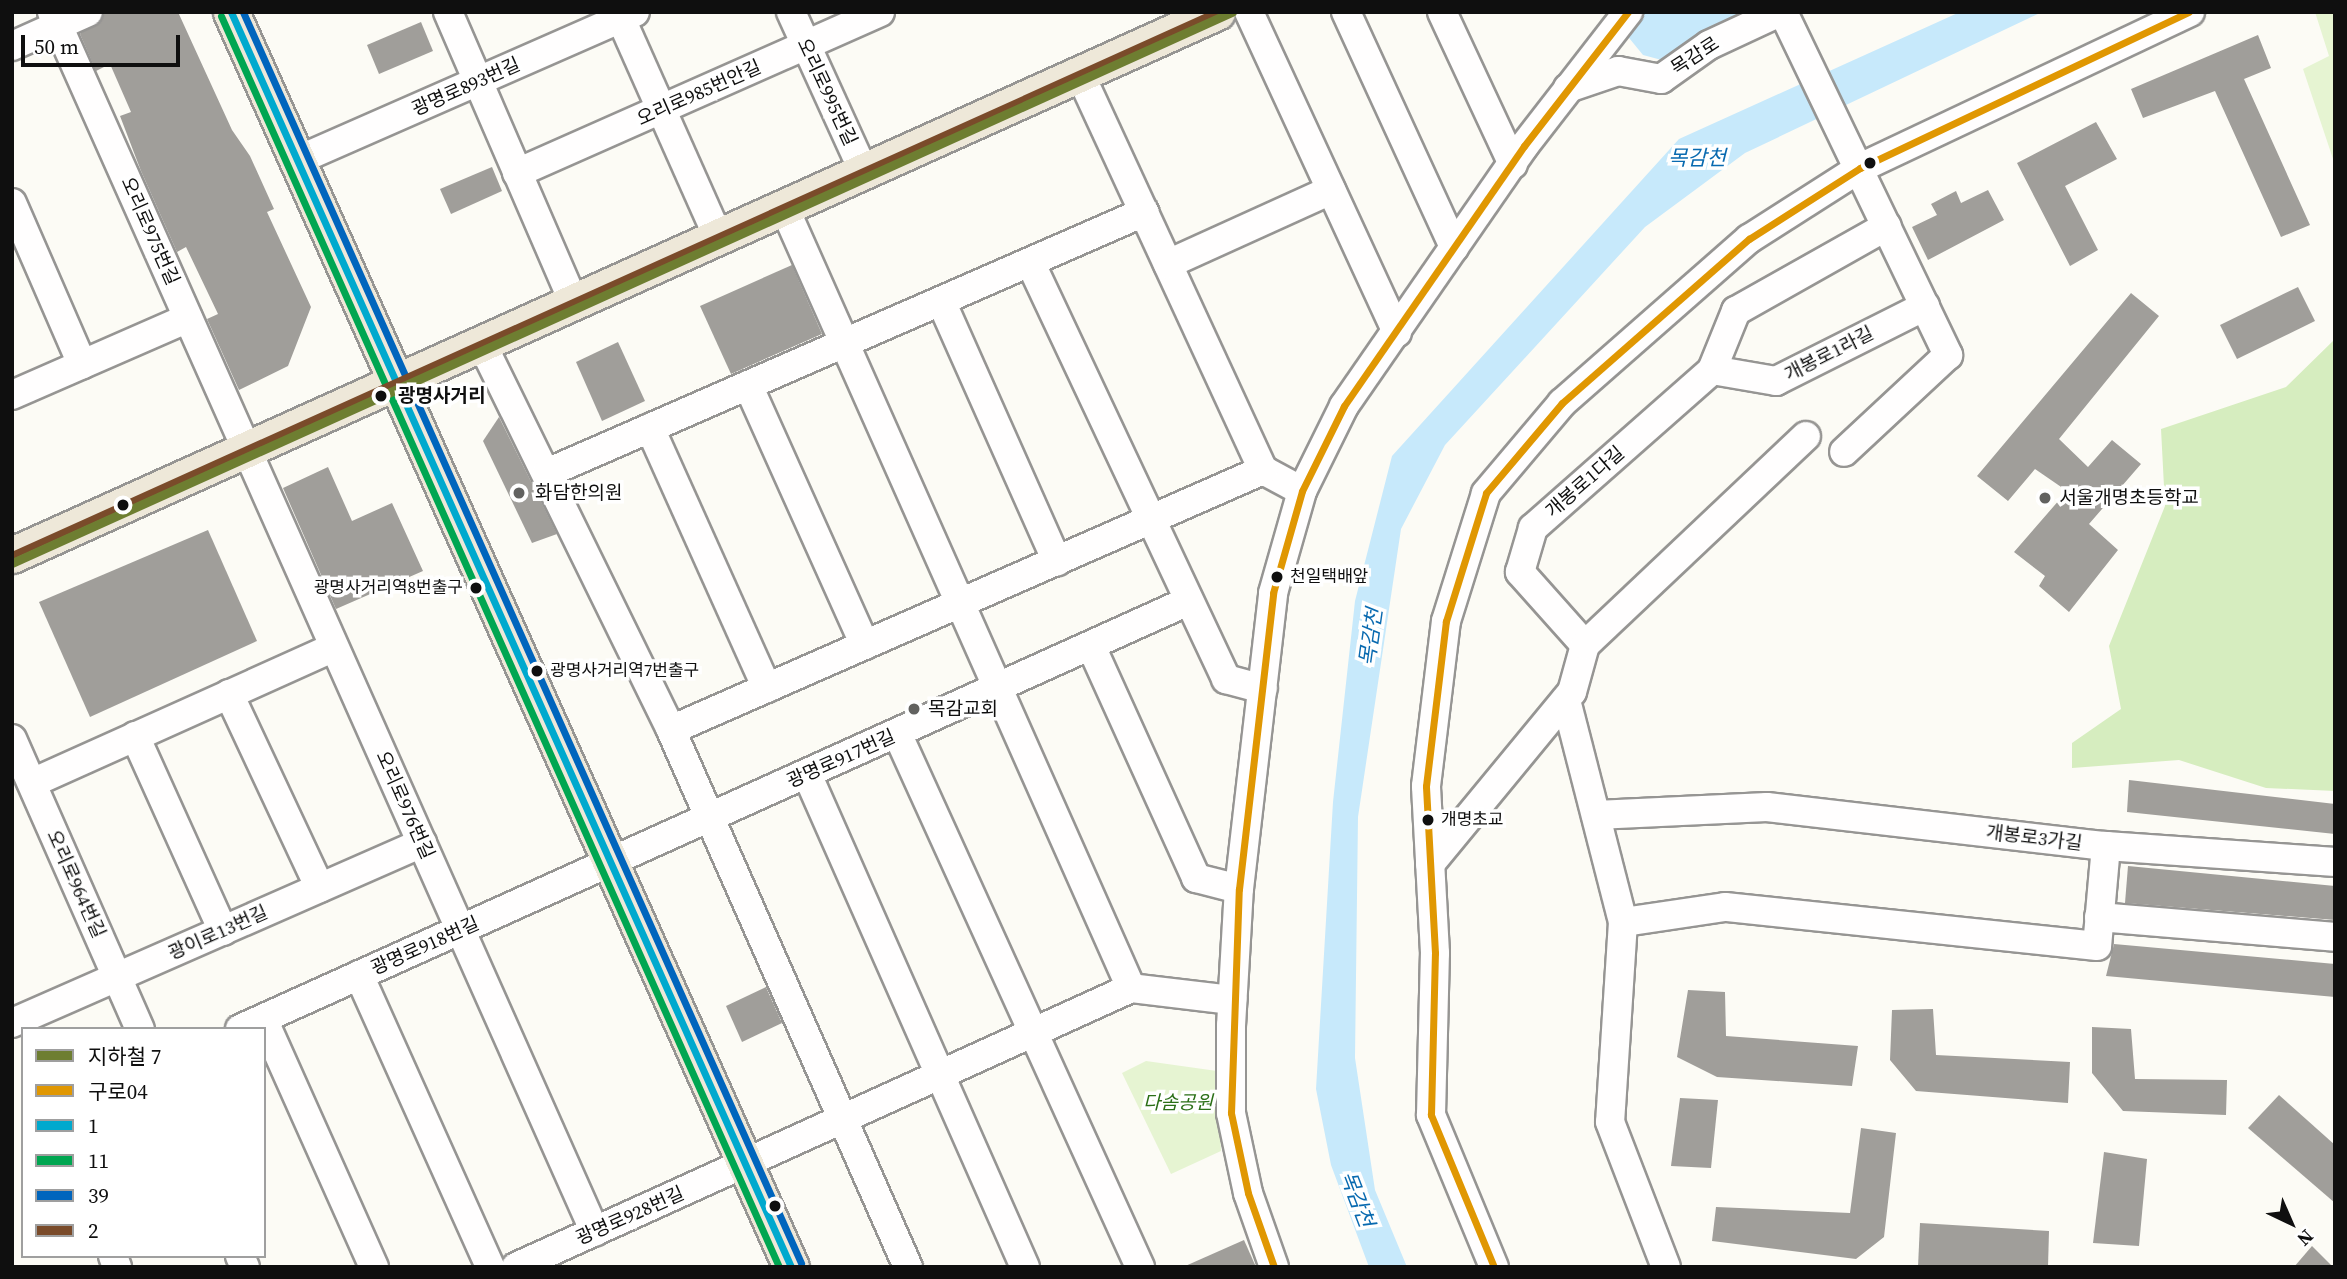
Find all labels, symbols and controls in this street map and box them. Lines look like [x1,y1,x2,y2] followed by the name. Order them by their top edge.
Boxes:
[24,21,184,65] scale bar
[34,32,79,61] text: 50 m
[1667,32,1723,80] street label: 목감로
[792,35,862,149] street label: 오리로995번길
[408,53,524,121] street label: 광명로893번길
[633,55,765,131] street label: 오리로985번안길
[1668,145,1726,171] water label: 목감천
[1863,156,1877,170] unlabelled marker
[116,173,184,289] street label: 오리로975번길
[1781,322,1877,386] street label: 개봉로1라길
[370,385,392,407] marker: 광명사거리
[398,385,485,407] place label: 광명사거리
[1541,442,1629,522] street label: 개봉로1다길
[535,482,622,504] place label: 화담한의원
[509,483,529,503] marker: 화담한의원
[2059,487,2199,509] place label: 서울개명초등학교
[2037,490,2053,506] marker: 서울개명초등학교
[116,498,130,512] unlabelled marker
[1290,567,1368,587] place label: 천일택배앞
[1270,570,1284,584] marker: 천일택배앞
[314,578,463,598] place label: 광명사거리역8번출구
[469,581,483,595] marker: 광명사거리역8번출구
[1354,607,1388,667] water label: 목감천
[550,661,699,681] place label: 광명사거리역7번출구
[530,664,544,678] marker: 광명사거리역7번출구
[928,698,998,720] place label: 목감교회
[906,701,922,717] marker: 목감교회
[783,725,899,793] street label: 광명로917번길
[371,747,439,863] street label: 오리로976번길
[1441,810,1504,830] place label: 개명초교
[1421,813,1435,827] marker: 개명초교
[1985,821,2083,855] street label: 개봉로3가길
[42,826,110,942] street label: 오리로964번길
[165,901,271,965] street label: 광이로13번길
[367,912,483,980] street label: 광명로918번길
[21,1027,266,1258] legend
[88,1042,161,1071] text: 지하철 7
[88,1077,148,1106] text: 구로04
[1143,1092,1213,1114] park label: 다솜공원
[88,1111,99,1140] text: 1
[88,1146,109,1175] text: 11
[1335,1167,1379,1231] water label: 목감천
[88,1181,109,1210] text: 39
[572,1182,688,1250] street label: 광명로928번길
[2256,1188,2326,1258] north arrow
[768,1199,782,1213] unlabelled marker
[88,1216,99,1245] text: 2
[2292,1224,2320,1252] text: N

